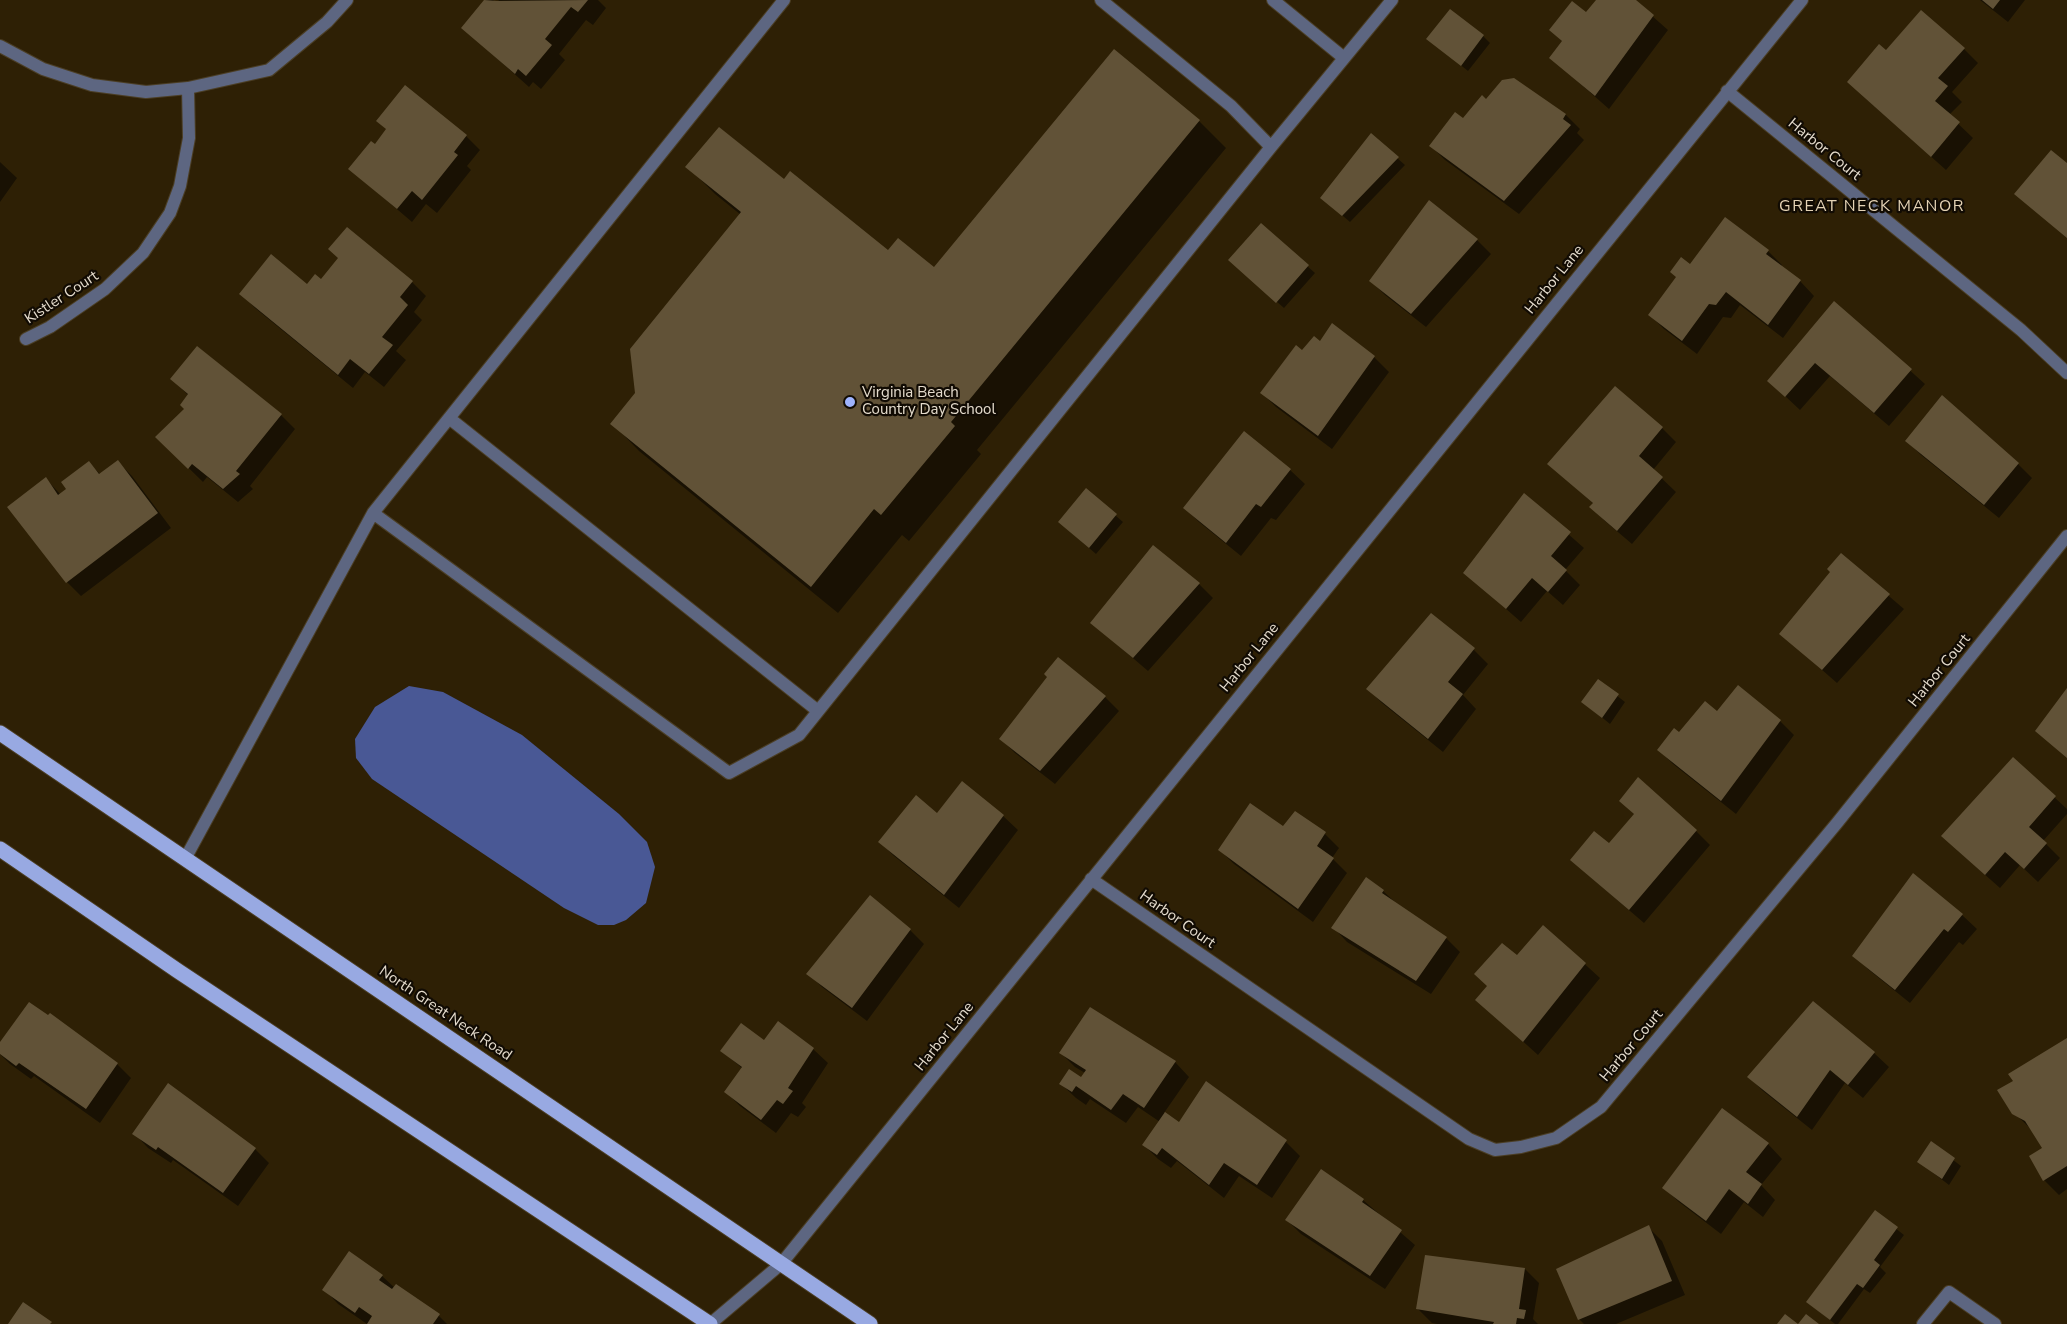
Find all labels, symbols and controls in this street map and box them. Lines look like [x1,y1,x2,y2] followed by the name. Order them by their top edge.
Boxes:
[1784,115,1864,185] street label: Harbor Court
[1779,197,1965,217] district label: GREAT NECK MANOR
[1522,242,1588,318] street label: Harbor Lane
[22,268,102,328] street label: Kistler Court
[862,384,996,419] place label: Virginia Beach Country Day School
[843,395,857,409] marker: Virginia Beach Country Day School
[1217,620,1283,696] street label: Harbor Lane
[1905,631,1975,711] street label: Harbor Court
[1136,887,1218,953] street label: Harbor Court
[375,963,515,1065] street label: North Great Neck Road
[912,999,978,1075] street label: Harbor Lane
[1597,1006,1667,1086] street label: Harbor Court

